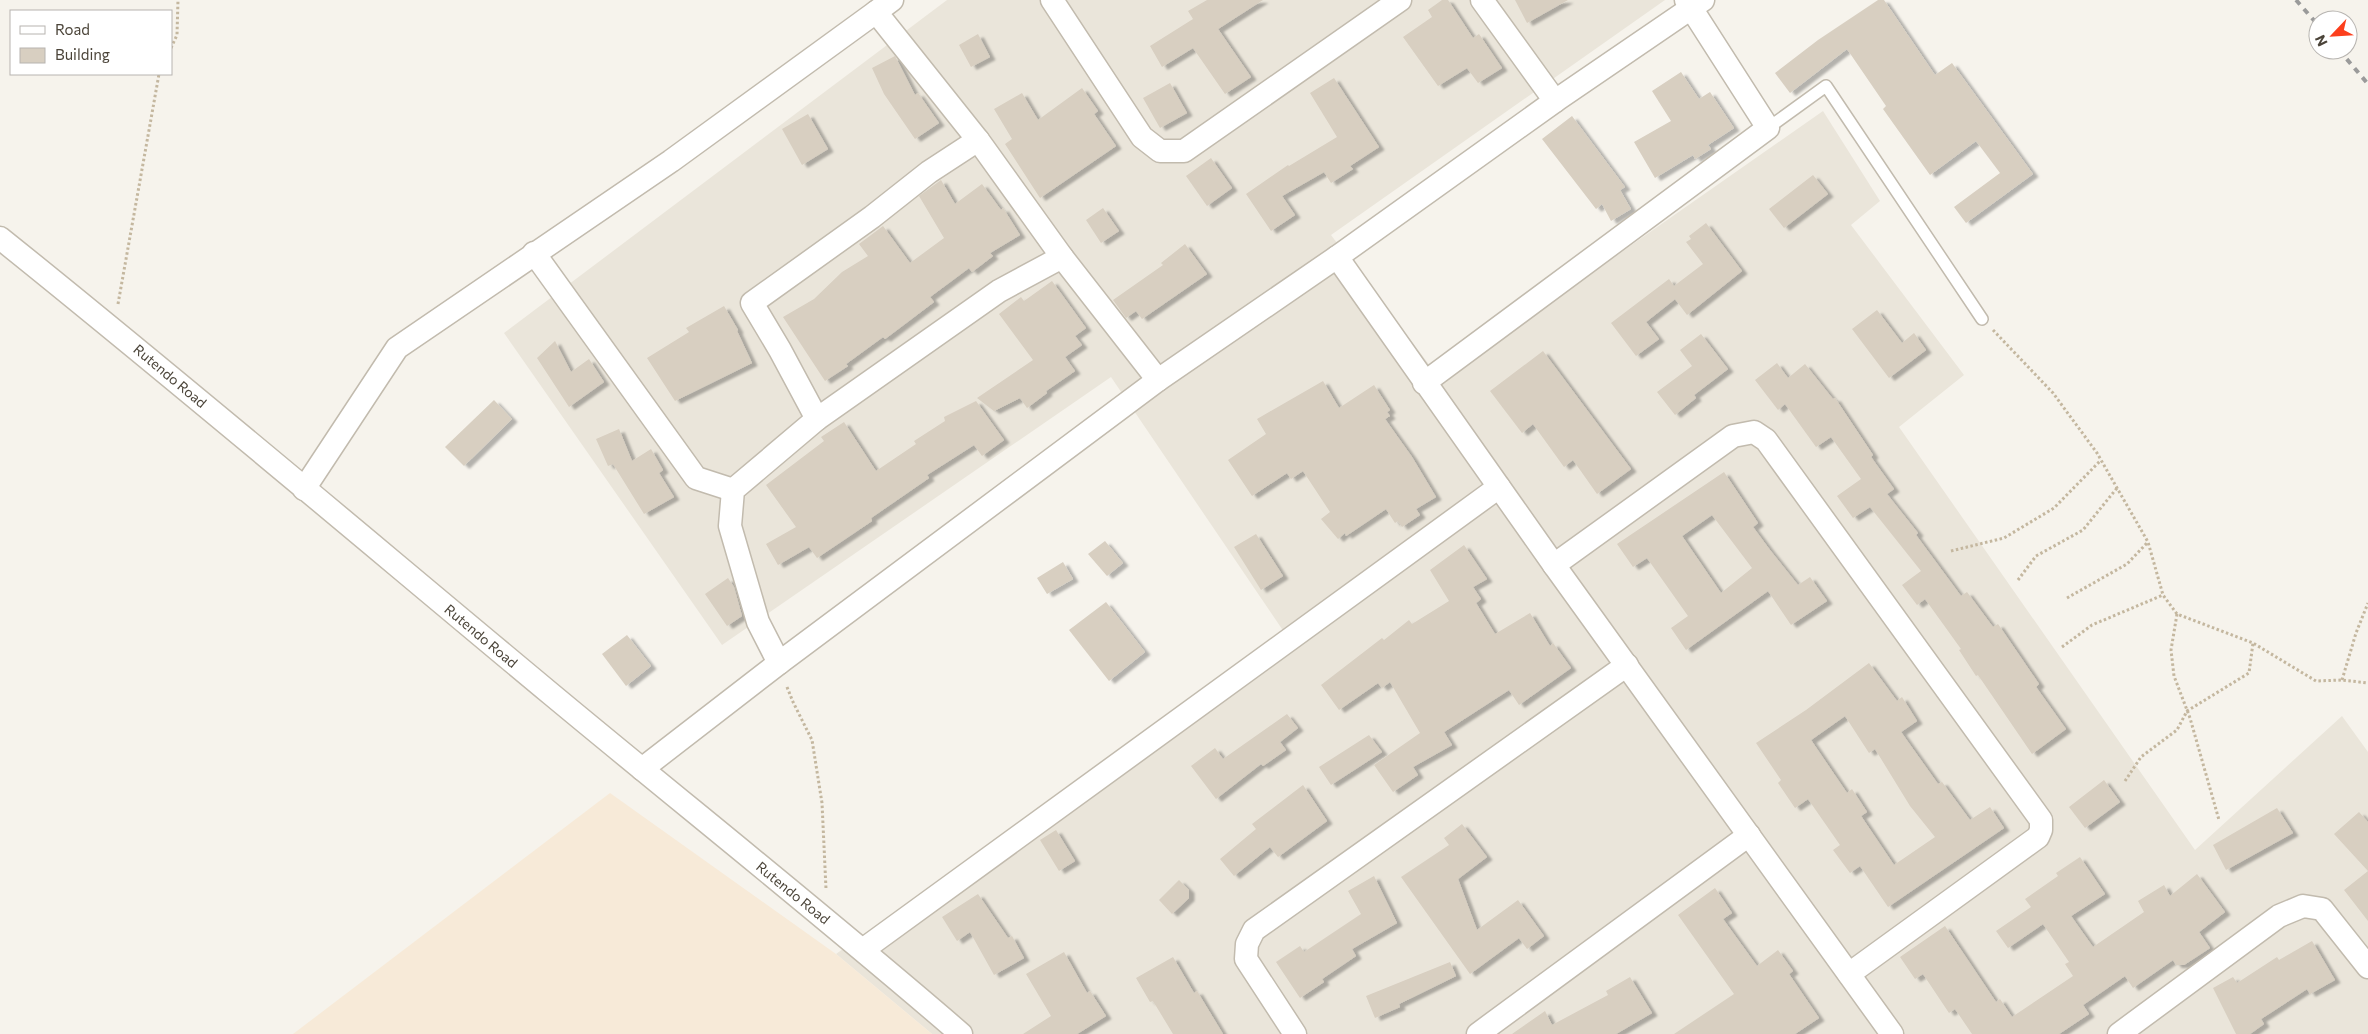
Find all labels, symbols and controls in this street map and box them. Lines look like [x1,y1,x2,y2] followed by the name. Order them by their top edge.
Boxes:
[10,10,172,75] legend
[2308,10,2358,60] north arrow
[55,20,90,38] text: Road
[2311,32,2331,49] text: N
[55,45,110,63] text: Building
[130,340,210,411] street label: Rutendo Road
[441,600,521,671] street label: Rutendo Road
[753,858,834,928] street label: Rutendo Road

